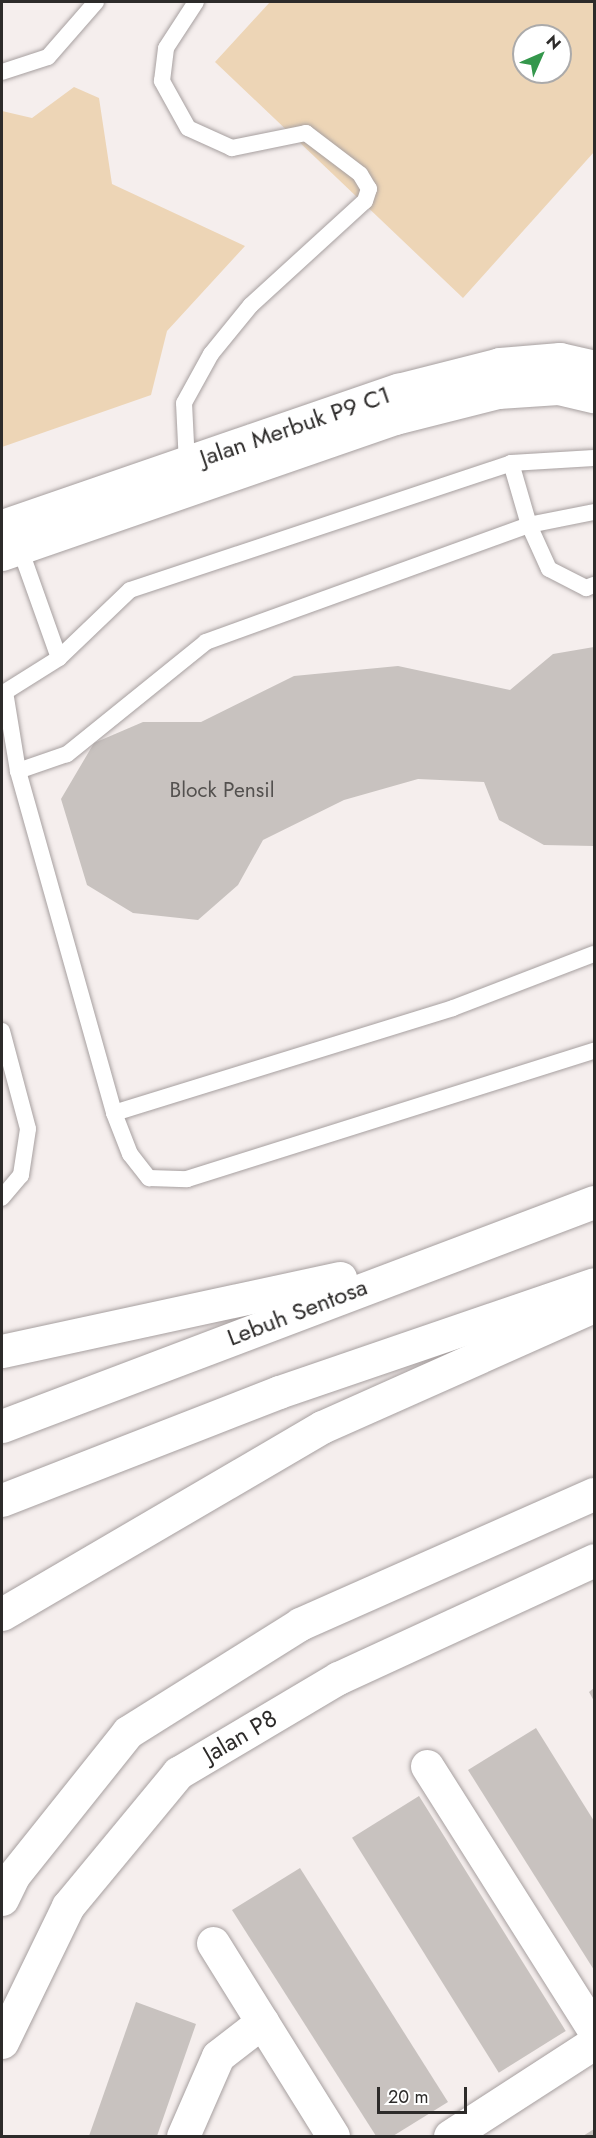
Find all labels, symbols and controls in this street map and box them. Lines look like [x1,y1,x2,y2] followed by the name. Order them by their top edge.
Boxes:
[512,24,572,84] north arrow
[541,30,566,55] text: N
[196,380,394,472] street label: Jalan Merbuk P9 C1
[169,777,275,803] house number: Block Pensil
[223,1272,371,1352] street label: Lebuh Sentosa
[198,1703,282,1769] street label: Jalan P8
[380,2075,470,2113] scale bar
[388,2084,428,2110] text: 20 m

